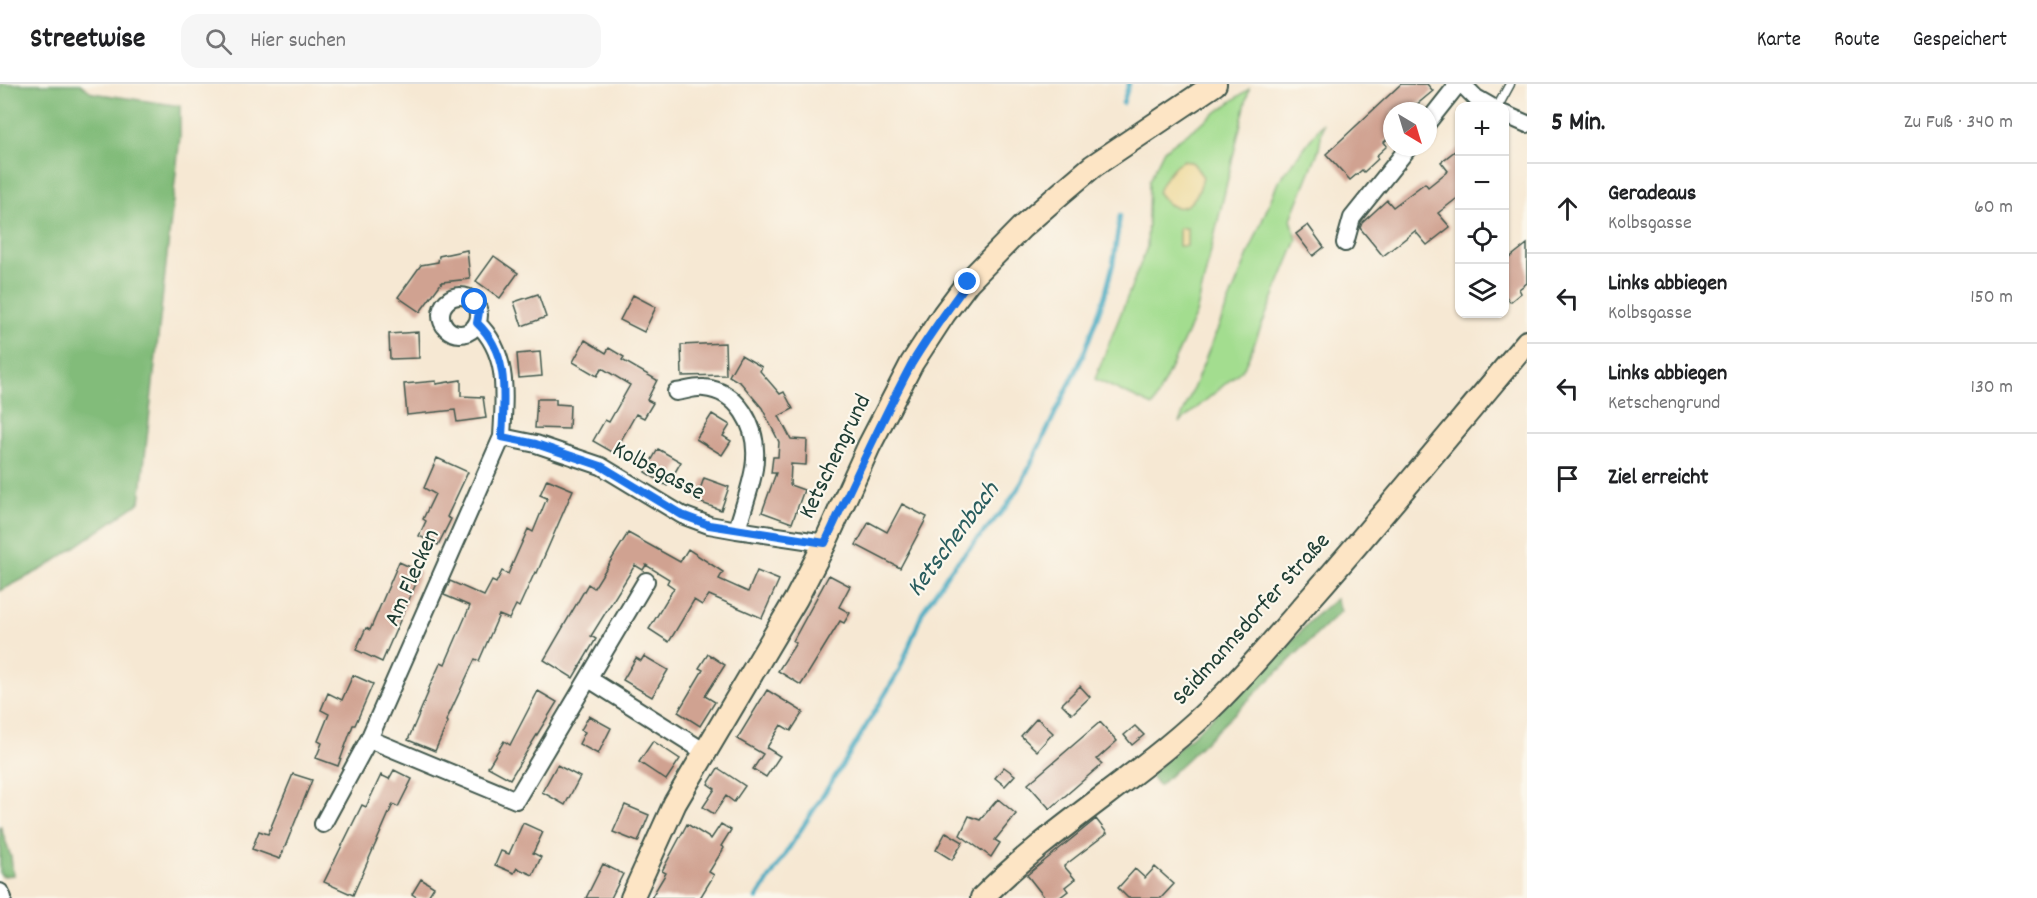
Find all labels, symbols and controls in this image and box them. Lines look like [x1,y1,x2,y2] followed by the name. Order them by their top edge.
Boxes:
[181,14,601,68] search box
[30,21,145,61] text: Streetwise
[202,25,235,58] icon: search
[250,26,346,57] text: Hier suchen
[1757,26,1801,56] text: Karte
[1834,26,1880,56] text: Route
[1913,26,2007,56] text: Gespeichert
[1383,102,1437,156] north arrow
[1455,102,1509,318] map controls
[1455,102,1509,156] button: +
[1551,105,1605,142] text: 5 Min.
[1904,109,2013,137] text: Zu Fuß · 340 m
[1455,156,1509,210] button: −
[1608,179,1696,210] text: Geradeaus
[1551,192,1584,225] icon: ahead
[1974,194,2013,222] text: 60 m
[1455,210,1509,264] button: locate
[1608,210,1692,238] text: Kolbsgasse
[1455,264,1509,318] button: layers
[954,268,980,294] route end
[1608,269,1727,300] text: Links abbiegen
[1551,282,1584,315] icon: left
[1970,284,2013,312] text: 150 m
[461,288,487,314] route start
[1608,300,1692,328] text: Kolbsgasse
[1608,359,1727,390] text: Links abbiegen
[1551,372,1584,405] icon: left
[1971,374,2013,402] text: 130 m
[791,389,881,525] street label: Ketschengrund
[1608,390,1721,418] text: Ketschengrund
[606,433,710,511] street label: Kolbsgasse
[1551,462,1584,495] icon: arrive
[1608,463,1708,494] text: Ziel erreicht
[898,474,1010,605] water label: Ketschenbach
[376,524,450,632] street label: Am Flecken
[1165,526,1339,714] street label: Seidmannsdorfer Straße

